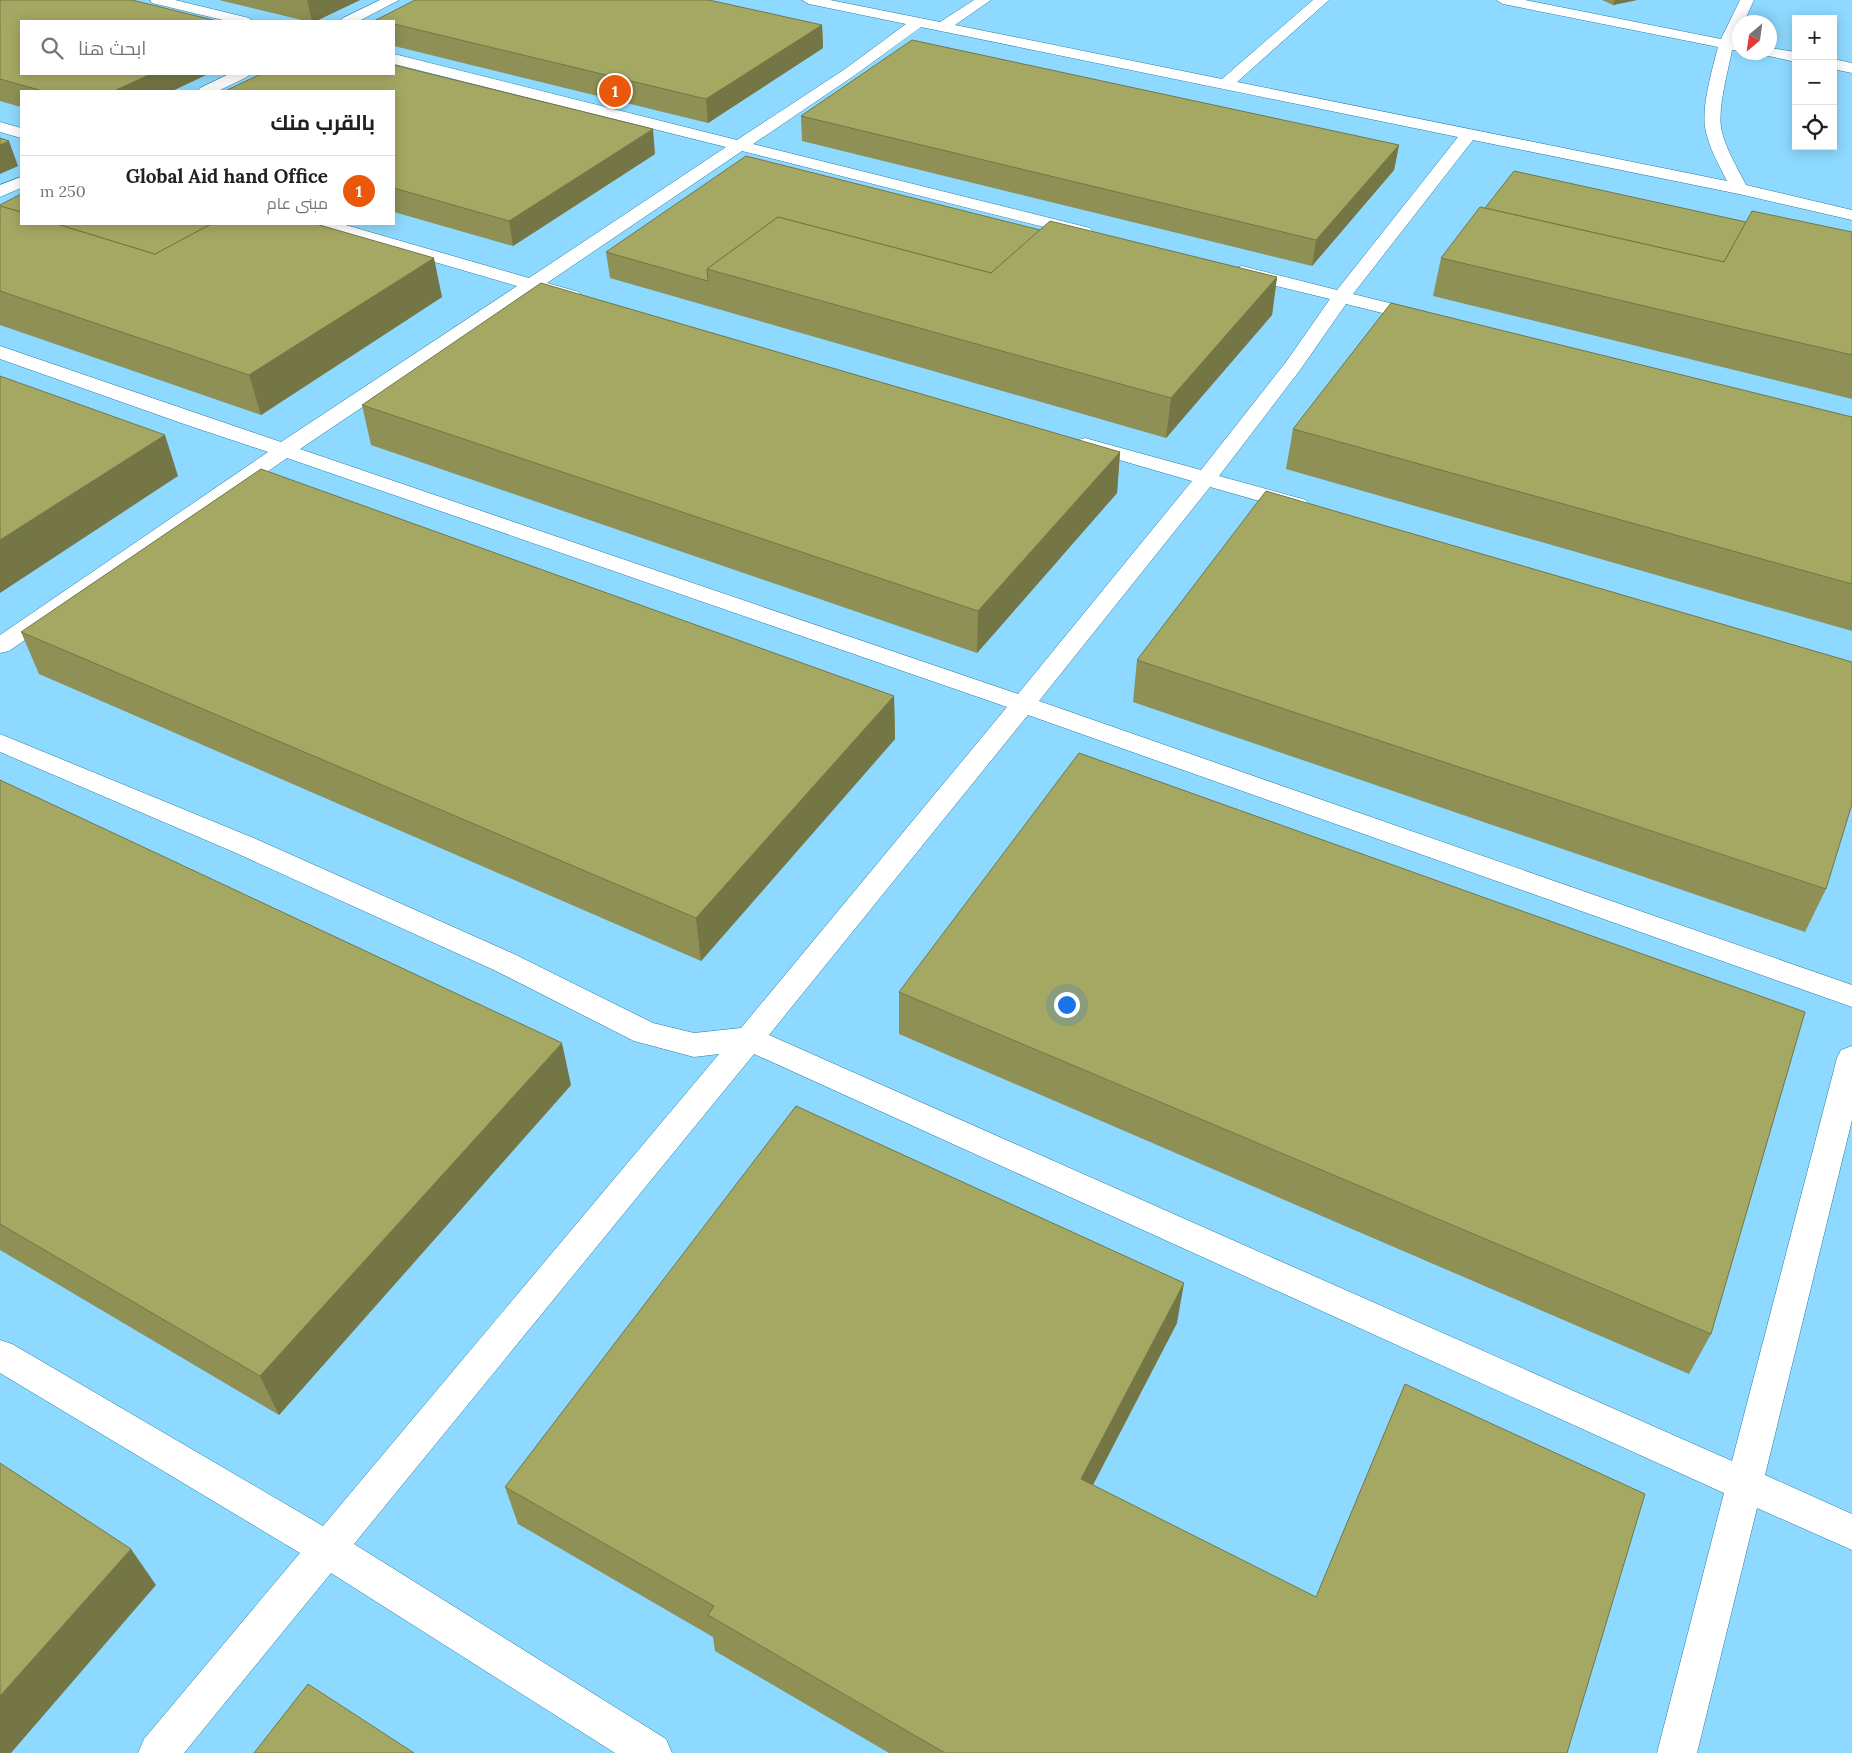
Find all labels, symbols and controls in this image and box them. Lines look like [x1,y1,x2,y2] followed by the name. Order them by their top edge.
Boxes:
[1732,15,1777,60] north arrow
[1792,15,1837,150] map controls
[1792,15,1837,60] button: +
[20,20,395,75] search box
[38,34,66,62] icon: search
[78,36,146,60] text: ابحث هنا
[1792,60,1837,105] button: −
[599,72,631,110] pin: 1
[1792,105,1837,150] button: locate
[270,109,375,136] text: بالقرب منك
[126,164,328,188] text: Global Aid hand Office
[40,181,86,201] text: 250 m
[356,181,362,201] text: 1
[267,193,328,213] text: مبنى عام
[1054,992,1080,1018] your location

